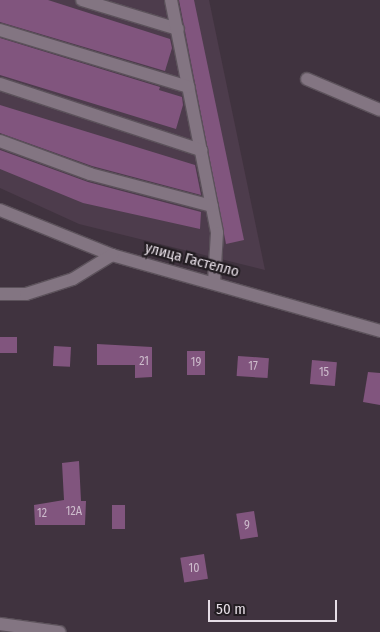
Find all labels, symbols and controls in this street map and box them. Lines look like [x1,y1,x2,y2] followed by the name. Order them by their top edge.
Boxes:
[143,239,241,281] street label: улица Гастелло
[139,355,149,369] house number: 21
[191,356,201,370] house number: 19
[248,360,258,374] house number: 17
[319,366,329,380] house number: 15
[66,505,82,519] house number: 12А
[37,507,47,521] house number: 12
[244,519,250,533] house number: 9
[189,562,199,576] house number: 10
[210,590,339,622] scale bar
[216,600,246,618] text: 50 m

